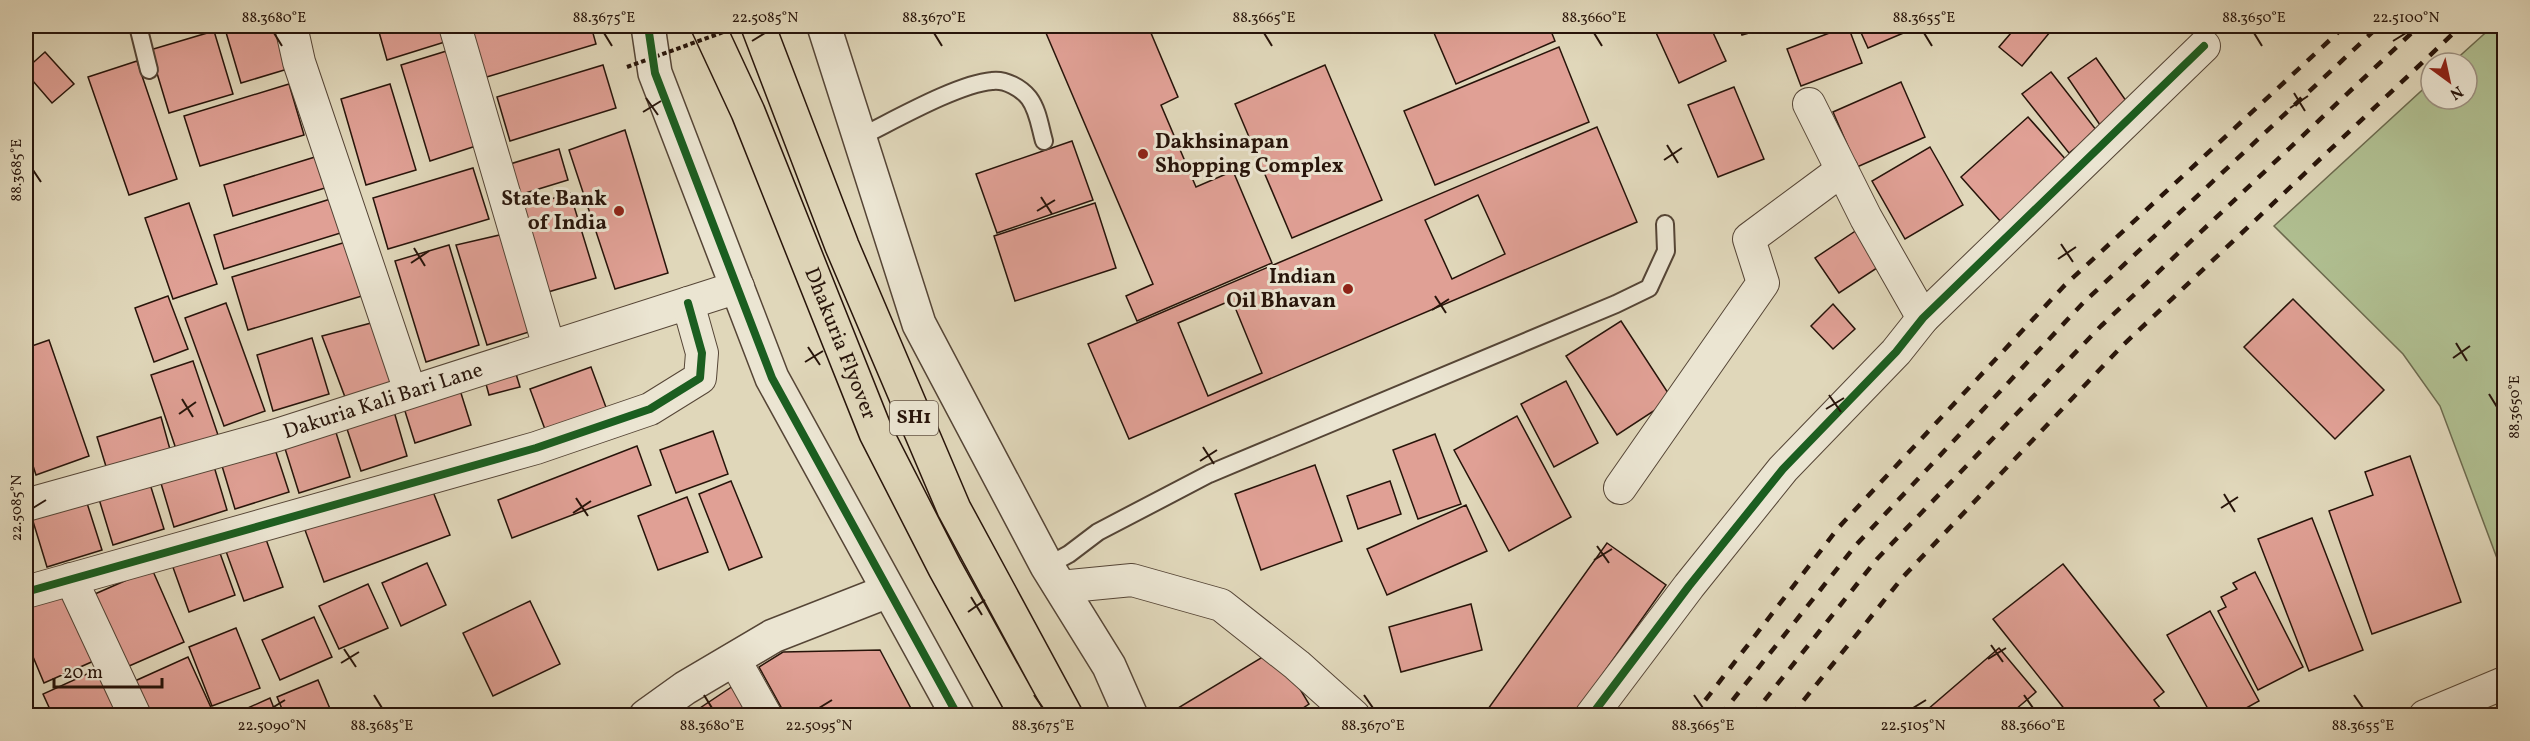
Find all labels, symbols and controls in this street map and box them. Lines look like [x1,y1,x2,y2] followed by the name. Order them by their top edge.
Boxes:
[242,8,306,29] text: 88.3680°E
[573,8,635,29] text: 88.3675°E
[732,8,798,29] text: 22.5085°N
[902,8,966,29] text: 88.3670°E
[1233,8,1295,29] text: 88.3665°E
[1562,8,1626,29] text: 88.3660°E
[1893,8,1955,29] text: 88.3655°E
[2222,8,2286,29] text: 88.3650°E
[2372,8,2440,29] text: 22.5100°N
[2419,51,2479,111] north arrow
[2445,80,2467,104] text: N
[1155,128,1344,181] place label: Dakhsinapan Shopping Complex
[7,139,28,201] text: 88.3685°E
[1136,147,1150,161] marker: Dakhsinapan Shopping Complex
[501,185,607,238] place label: State Bank of India
[612,204,626,218] marker: State Bank of India
[797,263,884,424] street label: Dhakuria Flyover
[1226,263,1336,316] place label: Indian Oil Bhavan
[1341,282,1355,296] marker: Indian Oil Bhavan
[280,355,487,447] street label: Dakuria Kali Bari Lane
[2505,375,2526,439] text: 88.3650°E
[890,401,938,435] road number: SH1
[7,475,28,541] text: 22.5085°N
[54,651,162,689] scale bar
[63,661,103,686] text: 20 m
[238,716,306,737] text: 22.5090°N
[351,716,413,737] text: 88.3685°E
[680,716,744,737] text: 88.3680°E
[785,716,853,737] text: 22.5095°N
[1012,716,1074,737] text: 88.3675°E
[1341,716,1405,737] text: 88.3670°E
[1672,716,1734,737] text: 88.3665°E
[1880,716,1946,737] text: 22.5105°N
[2001,716,2065,737] text: 88.3660°E
[2332,716,2394,737] text: 88.3655°E

